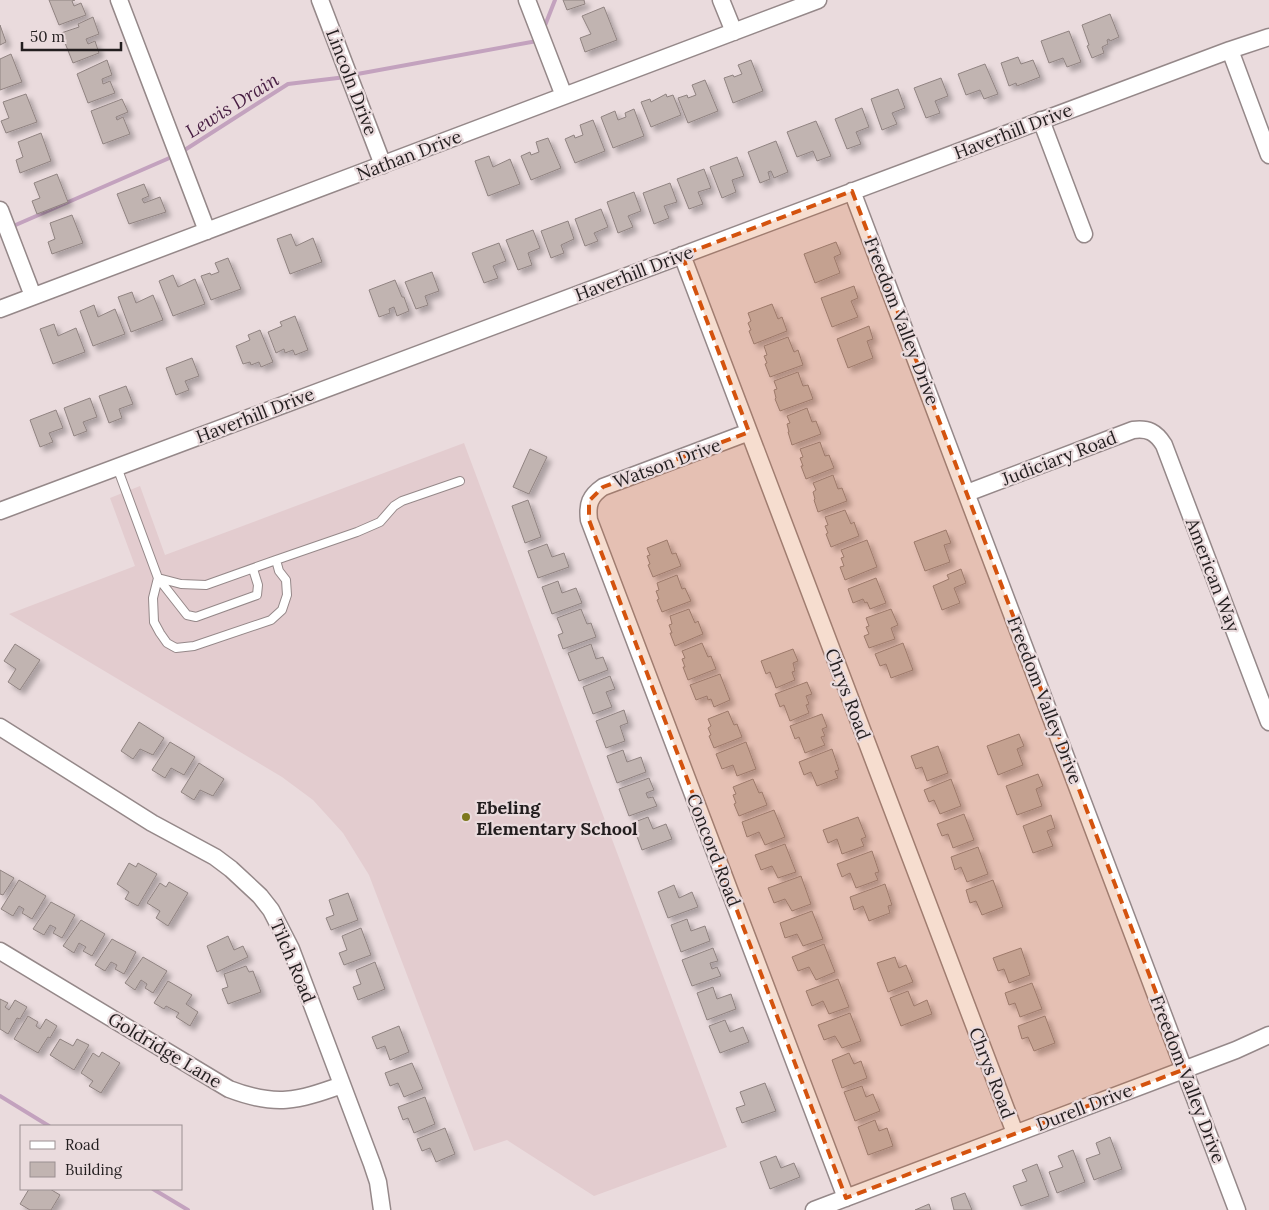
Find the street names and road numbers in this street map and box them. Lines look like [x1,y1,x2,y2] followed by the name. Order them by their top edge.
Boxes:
[321,26,383,139] street label: Lincoln Drive
[951,98,1076,164] street label: Haverhill Drive
[353,124,465,186] street label: Nathan Drive
[859,234,945,408] street label: Freedom Valley Drive
[572,240,697,306] street label: Haverhill Drive
[193,382,318,448] street label: Haverhill Drive
[997,425,1120,491] street label: Judiciary Road
[610,433,724,493] street label: Watson Drive
[1180,514,1245,636] street label: American Way
[1002,613,1088,787] street label: Freedom Valley Drive
[820,645,876,743] street label: Chrys Road
[682,790,746,910] street label: Concord Road
[265,916,321,1006] street label: Tilch Road
[1145,992,1231,1166] street label: Freedom Valley Drive
[104,1007,226,1093] street label: Goldridge Lane
[964,1024,1020,1122] street label: Chrys Road
[1033,1078,1136,1136] street label: Durell Drive

